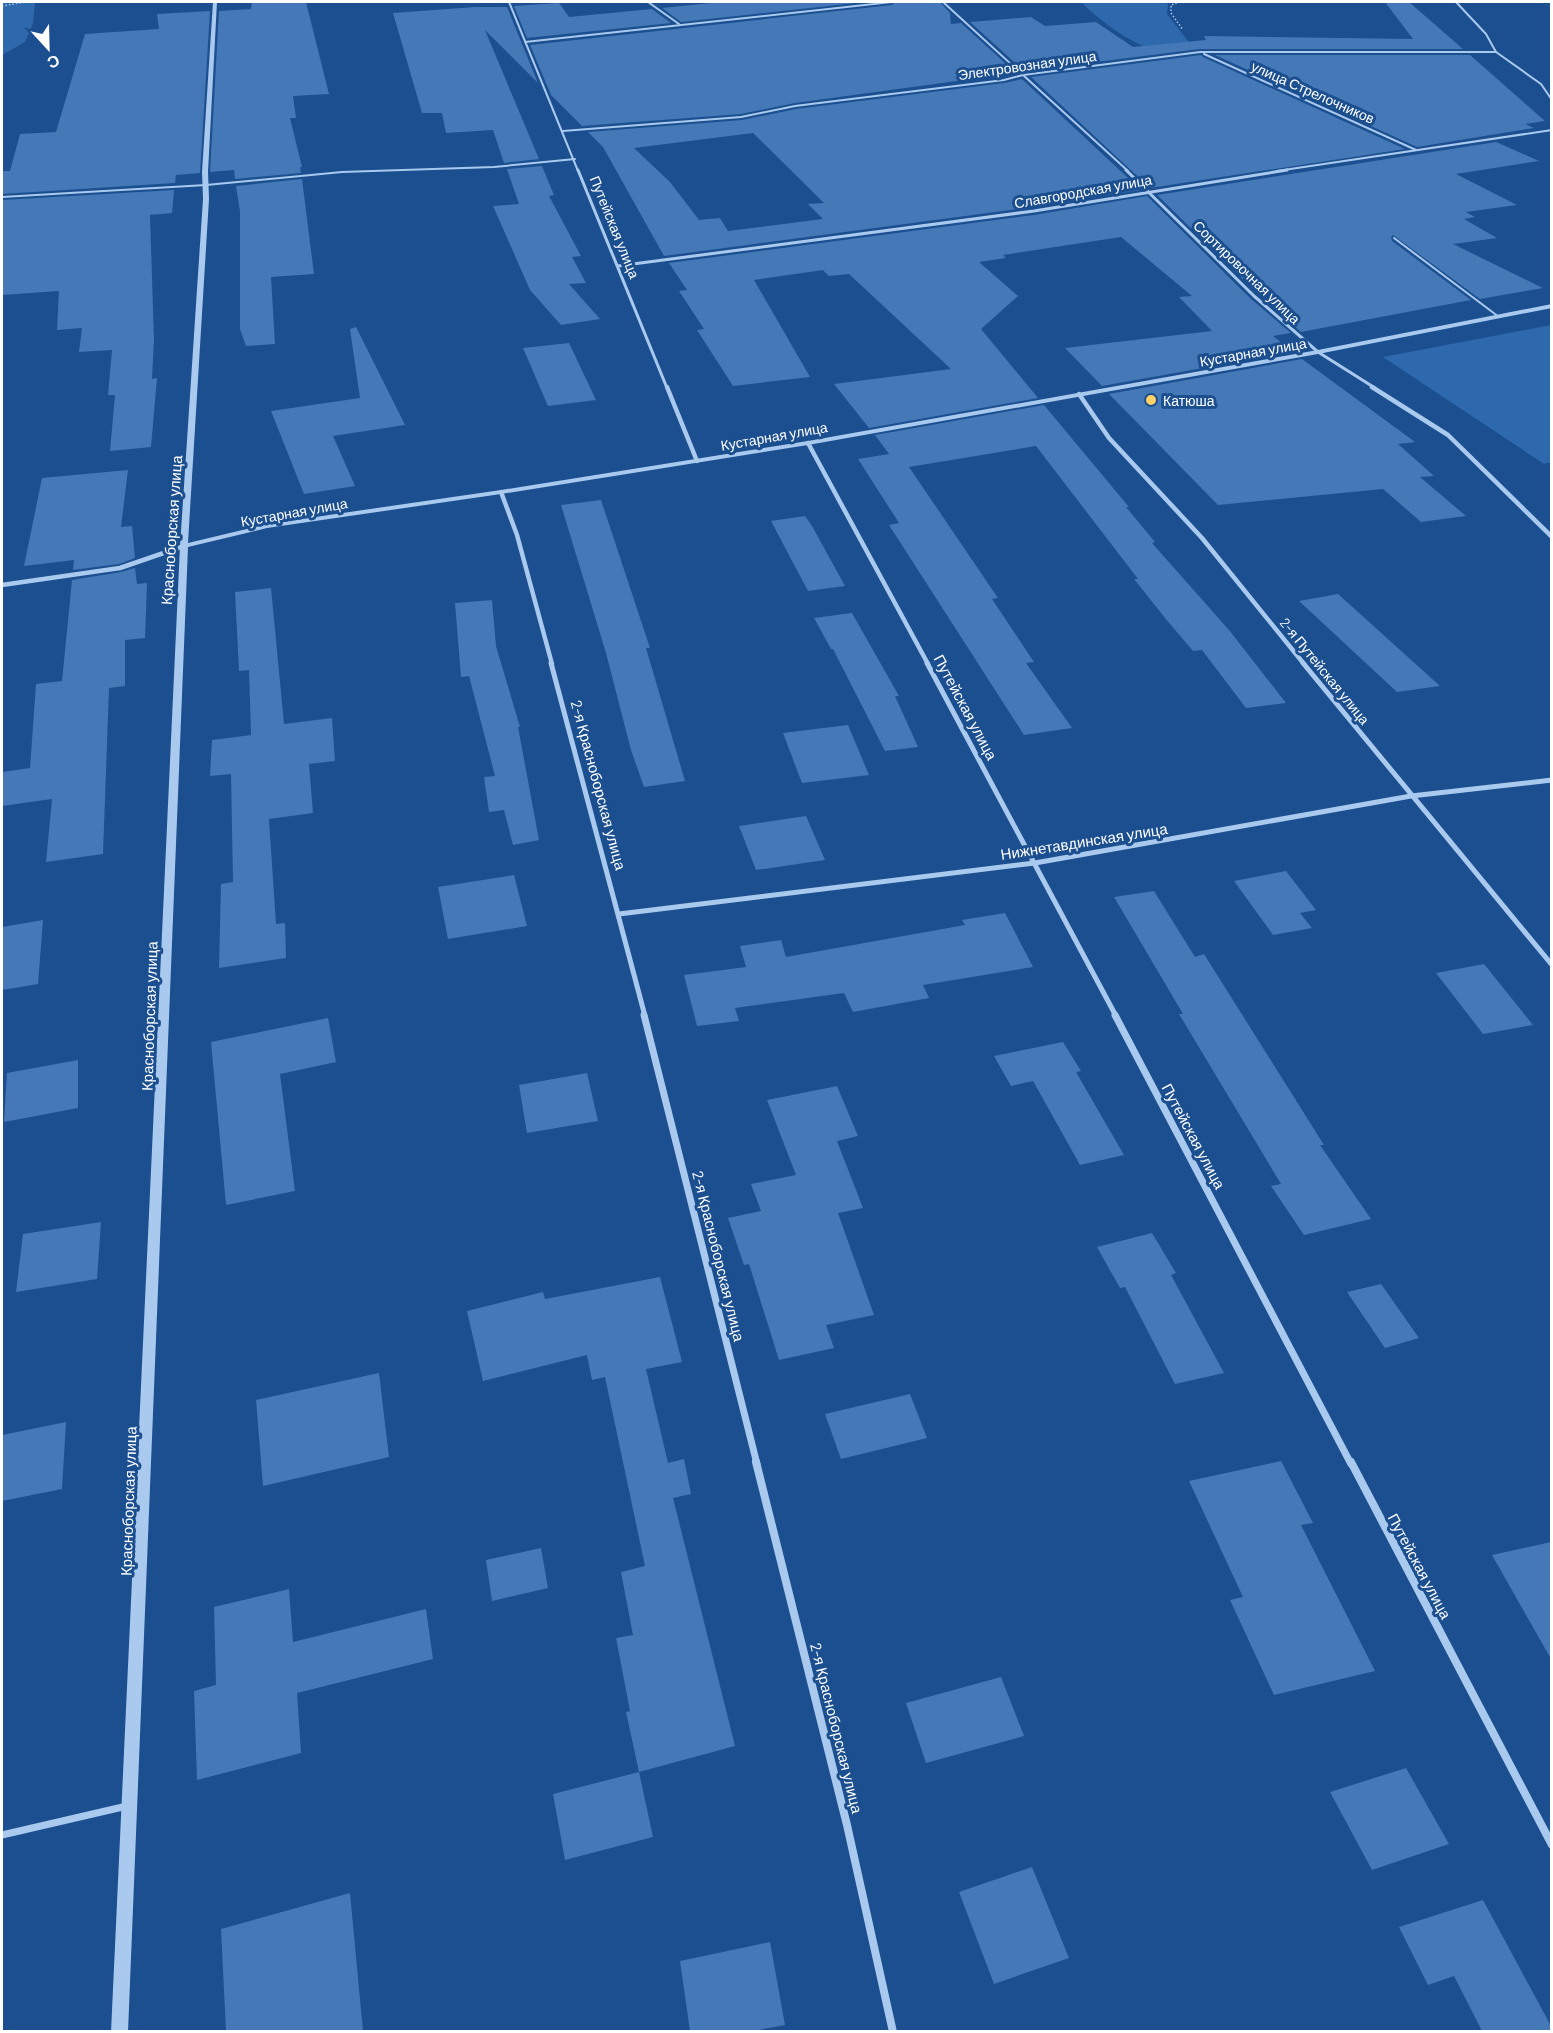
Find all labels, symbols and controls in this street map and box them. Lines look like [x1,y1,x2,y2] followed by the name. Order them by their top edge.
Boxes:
[18,18,78,78] north arrow
[957,47,1097,83] street label: Электровозная улица
[44,51,63,74] text: С
[1249,57,1377,127] street label: улица Стрелочников
[1013,170,1153,211] street label: Славгородская улица
[587,173,643,281] street label: Путейская улица
[1190,217,1304,327] street label: Сортировочная улица
[1198,334,1308,370] street label: Кустарная улица
[1163,392,1215,409] place label: Катюша
[1144,393,1158,407] marker: Катюша
[719,418,829,454] street label: Кустарная улица
[157,454,185,605] street label: Красноборская улица
[239,494,349,530] street label: Кустарная улица
[1277,614,1373,728] street label: 2-я Путейская улица
[931,651,1002,763] street label: Путейская улица
[568,698,631,872] street label: 2-я Красноборская улица
[999,819,1169,863] street label: Нижнетавдинская улица
[137,940,161,1091] street label: Красноборская улица
[1159,1080,1230,1192] street label: Путейская улица
[689,1169,749,1344] street label: 2-я Красноборская улица
[116,1425,140,1576] street label: Красноборская улица
[1385,1510,1456,1622] street label: Путейская улица
[807,1641,867,1816] street label: 2-я Красноборская улица

